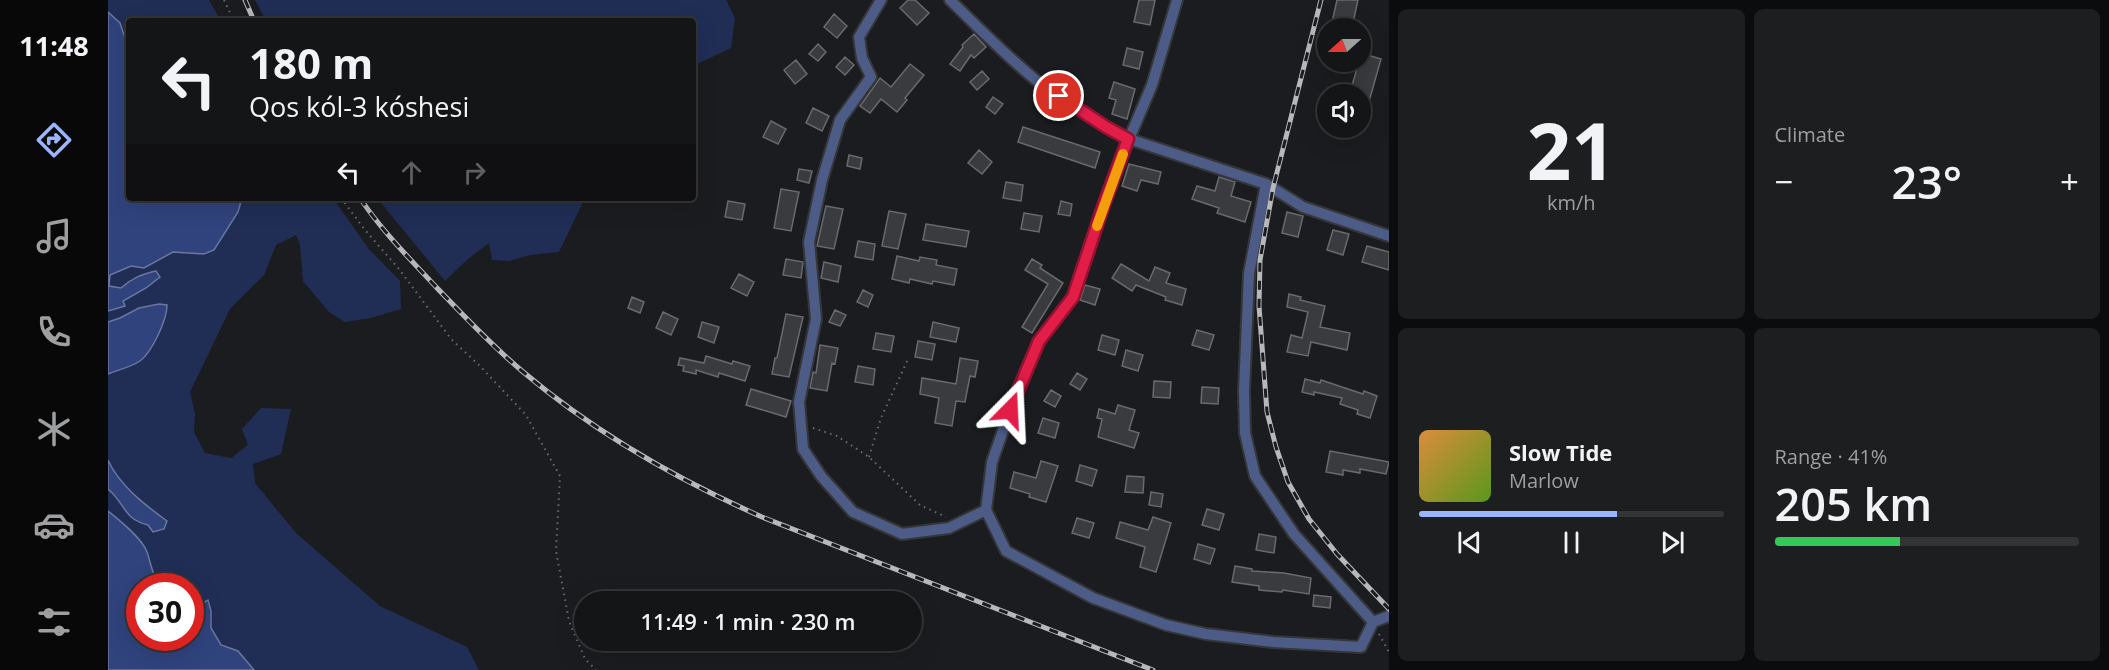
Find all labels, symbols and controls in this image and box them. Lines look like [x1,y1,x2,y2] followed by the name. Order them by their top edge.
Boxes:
[1317,18,1371,72] north arrow
[1317,18,1371,138] map controls
[19,27,89,64] text: 11:48
[249,34,373,91] text: 180 m
[150,42,228,120] icon: left
[1033,70,1084,121] pin
[1042,79,1075,112] icon: arrive
[1317,84,1371,138] button: sound
[249,88,469,125] text: Qos kól-3 kóshesi
[1527,97,1616,203] text: 21
[33,119,75,161] icon: directions
[1775,121,1845,148] text: Climate
[1891,151,1962,212] text: 23°
[332,156,365,189] icon: left
[395,156,428,189] icon: ahead
[458,156,491,189] icon: right
[1775,159,1793,204] text: −
[2060,159,2079,204] text: +
[1547,189,1596,216] text: km/h
[33,215,75,257] icon: music
[33,311,75,353] icon: phone
[978,378,1042,442] position arrow
[33,408,75,450] icon: climate
[1509,437,1612,467] text: Slow Tide
[1775,443,1887,470] text: Range · 41%
[1509,467,1579,494] text: Marlow
[1775,473,1932,534] text: 205 km
[33,504,75,546] icon: car
[1453,526,1486,559] icon: previous
[1555,526,1588,559] icon: pause
[1656,526,1689,559] icon: next
[126,573,204,651] speed limit sign: 30
[33,601,75,643] icon: filters
[640,606,856,636] text: 11:49 · 1 min · 230 m

